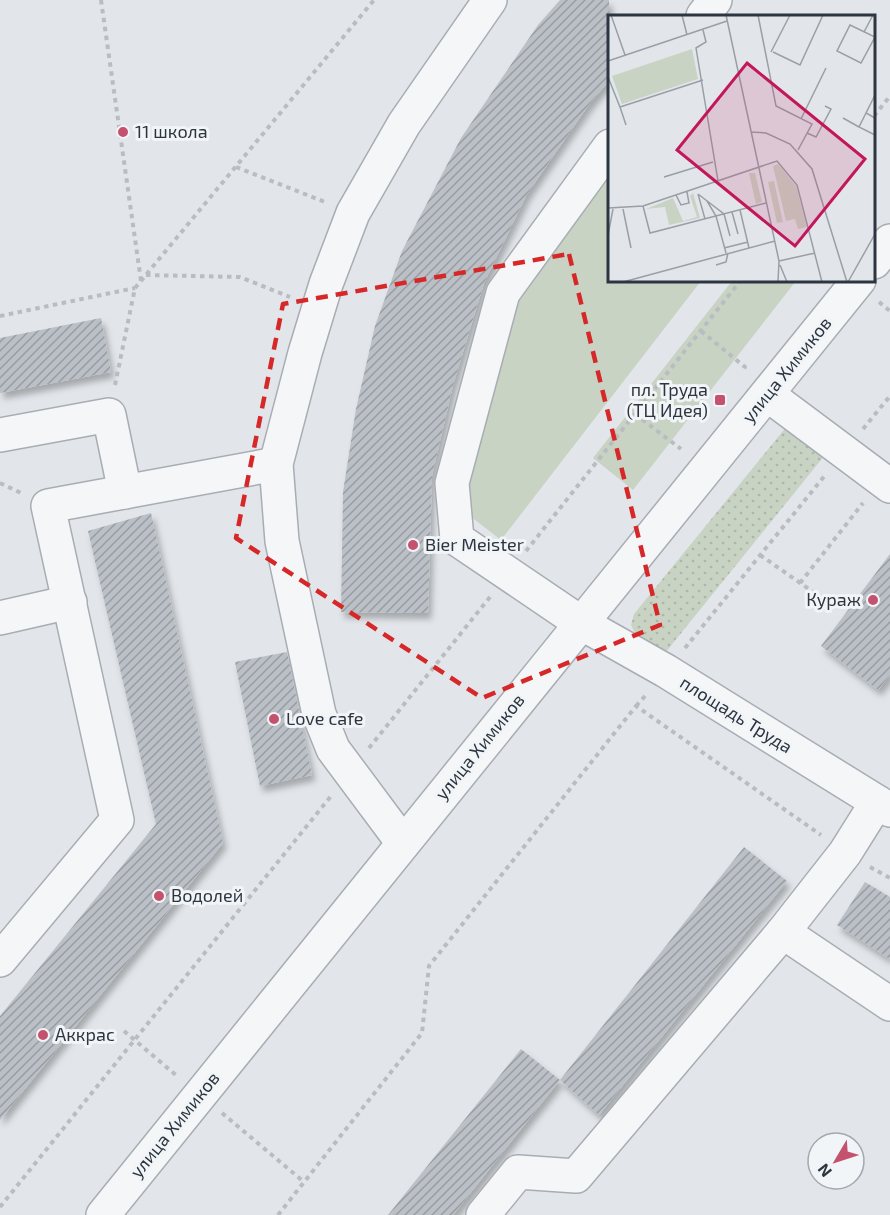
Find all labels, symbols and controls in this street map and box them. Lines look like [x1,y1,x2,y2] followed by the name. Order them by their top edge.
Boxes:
[608,15,875,282] inset map
[135,120,208,142] place label: 11 школа
[116,125,130,139] marker: 11 школа
[737,312,836,427] street label: улица Химиков
[627,378,708,421] place label: пл. Труда (ТЦ Идея)
[713,393,727,407] marker: пл. Труда (ТЦ Идея)
[425,533,524,555] place label: Bier Meister
[406,538,420,552] marker: Bier Meister
[806,588,861,610] place label: Кураж
[866,593,880,607] marker: Кураж
[676,671,797,757] street label: площадь Труда
[430,689,529,804] street label: улица Химиков
[286,707,364,729] place label: Love cafe
[267,712,281,726] marker: Love cafe
[171,884,243,906] place label: Водолей
[152,889,166,903] marker: Водолей
[55,1023,115,1045] place label: Аккрас
[36,1028,50,1042] marker: Аккрас
[125,1067,224,1182] street label: улица Химиков
[806,1131,866,1191] north arrow
[813,1160,835,1181] text: N

